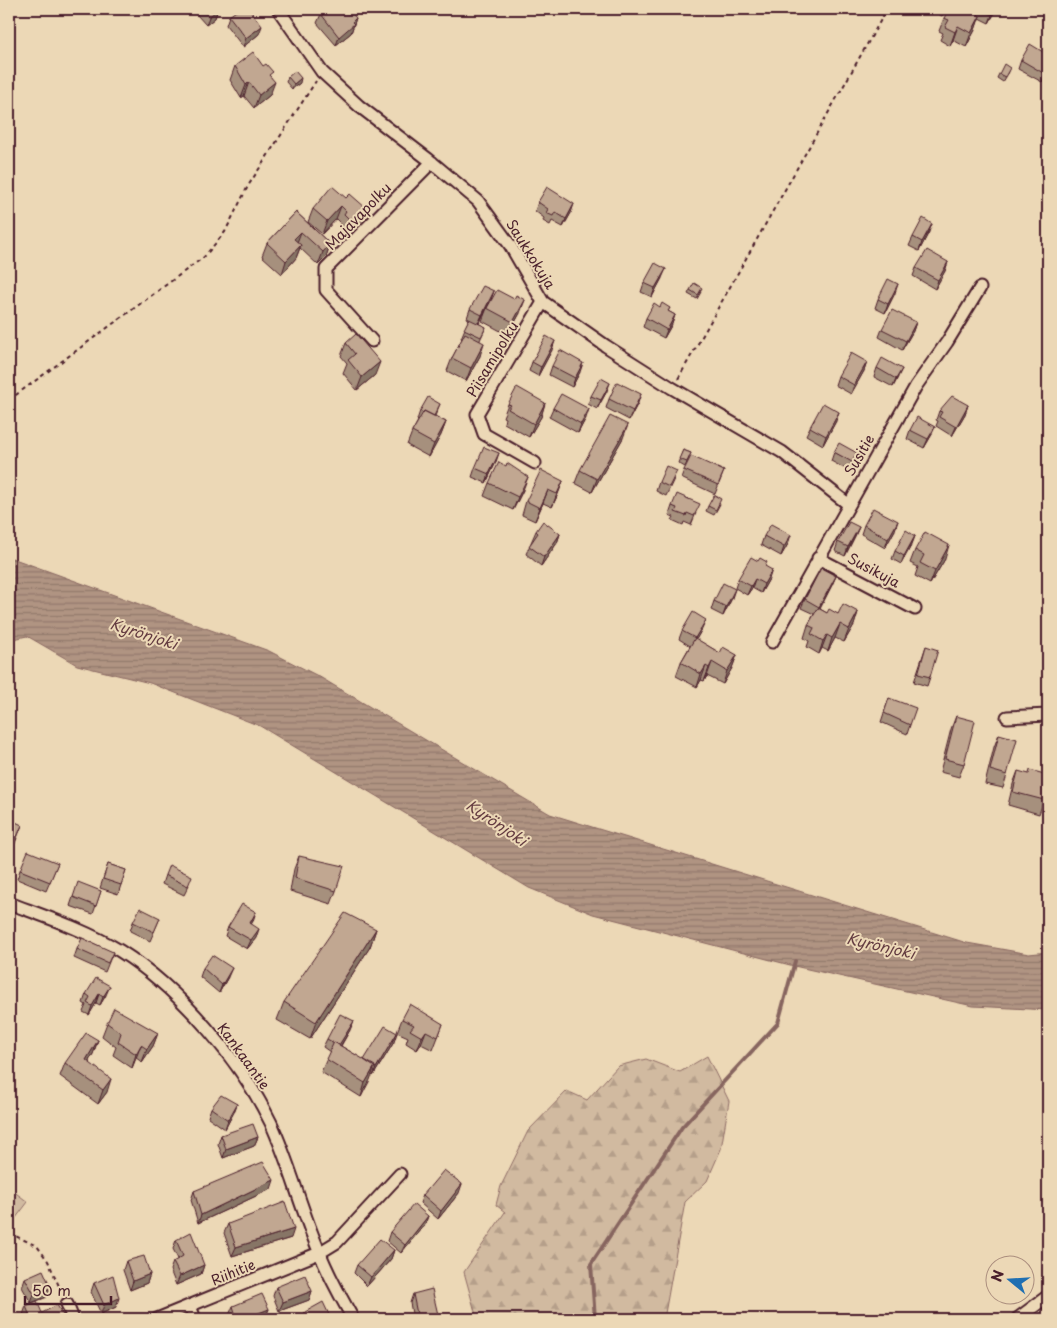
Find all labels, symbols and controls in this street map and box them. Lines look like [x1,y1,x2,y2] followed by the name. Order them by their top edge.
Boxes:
[320,177,396,255] street label: Majavapolku
[501,215,561,293] street label: Saukkokuja
[461,317,523,401] street label: Piisamipolku
[839,430,879,480] street label: Susitie
[844,547,904,593] street label: Susikuja
[107,611,183,656] water label: Kyrönjoki
[462,793,534,852] water label: Kyrönjoki
[845,926,920,965] water label: Kyrönjoki
[213,1018,275,1094] street label: Kankaantie
[208,1254,258,1290] street label: Riihitie
[984,1256,1034,1306] north arrow
[985,1267,1009,1284] text: N
[25,1273,111,1305] scale bar
[32,1278,71,1301] text: 50 m

